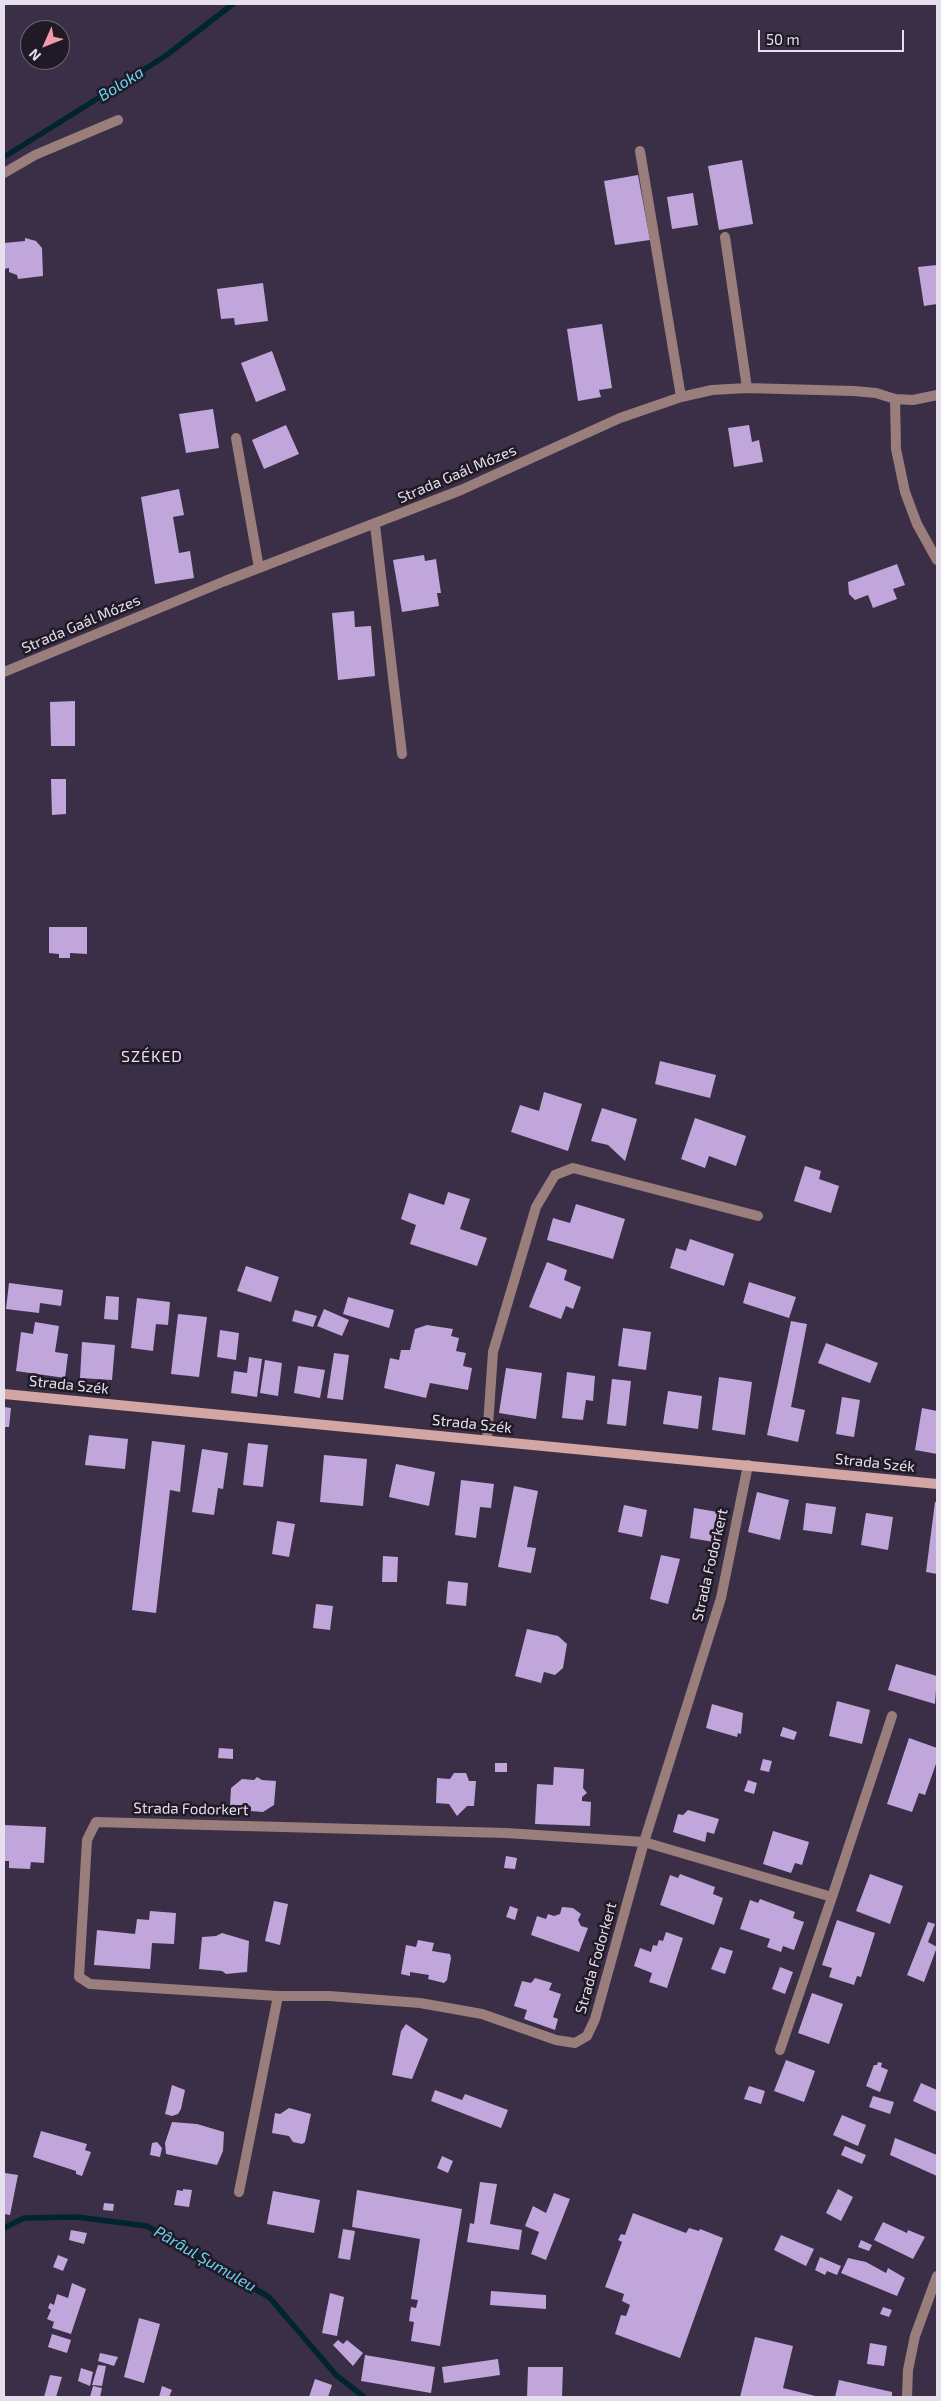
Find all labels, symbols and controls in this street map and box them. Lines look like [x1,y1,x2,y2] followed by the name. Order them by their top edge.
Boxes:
[20,20,70,70] north arrow
[761,20,907,52] scale bar
[766,30,800,48] text: 50 m
[25,46,44,65] text: N
[95,63,147,105] water label: Boloka
[395,441,519,507] street label: Strada Gaál Mózes
[19,591,143,657] street label: Strada Gaál Mózes
[120,1047,184,1067] district label: SZÉKED
[28,1372,110,1398] street label: Strada Szék
[431,1411,513,1437] street label: Strada Szék
[834,1450,916,1476] street label: Strada Szék
[688,1507,732,1623] street label: Strada Fodorkert
[133,1799,249,1819] street label: Strada Fodorkert
[571,1900,621,2016] street label: Strada Fodorkert
[151,2222,259,2296] water label: Pârâul Șumuleu

